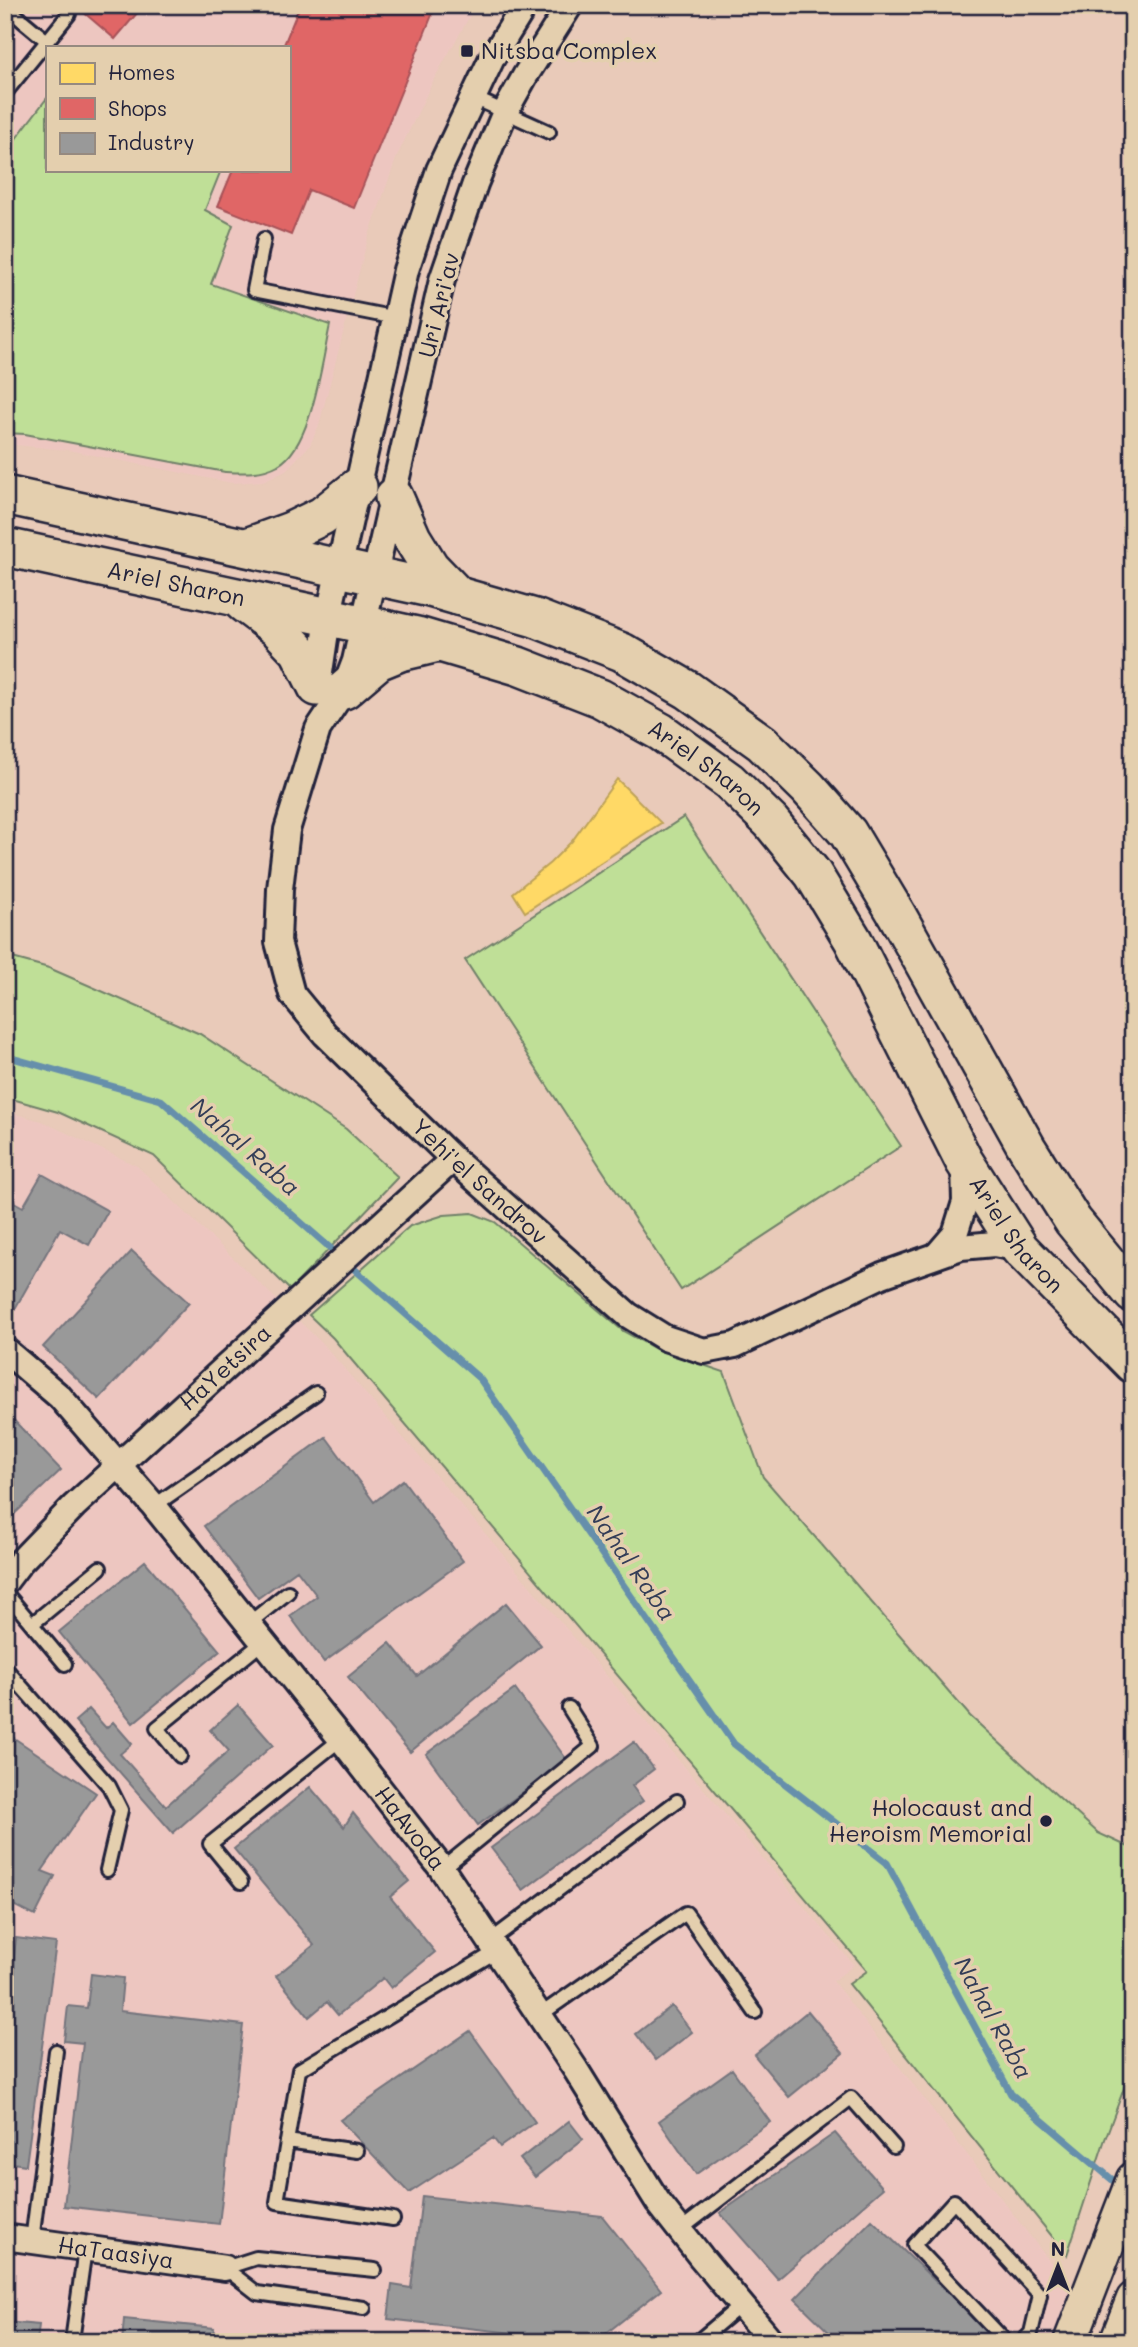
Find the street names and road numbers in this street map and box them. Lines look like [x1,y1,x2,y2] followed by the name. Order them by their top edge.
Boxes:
[410,249,466,360] street label: Uri Ari'av
[105,554,248,612] street label: Ariel Sharon
[643,712,771,821] street label: Ariel Sharon
[406,1111,555,1250] street label: Yehi'el Sandrov
[963,1170,1071,1299] street label: Ariel Sharon
[172,1317,277,1416] street label: HaYetsira
[369,1779,453,1876] street label: HaAvoda
[56,2229,176,2275] street label: HaTaasiya

